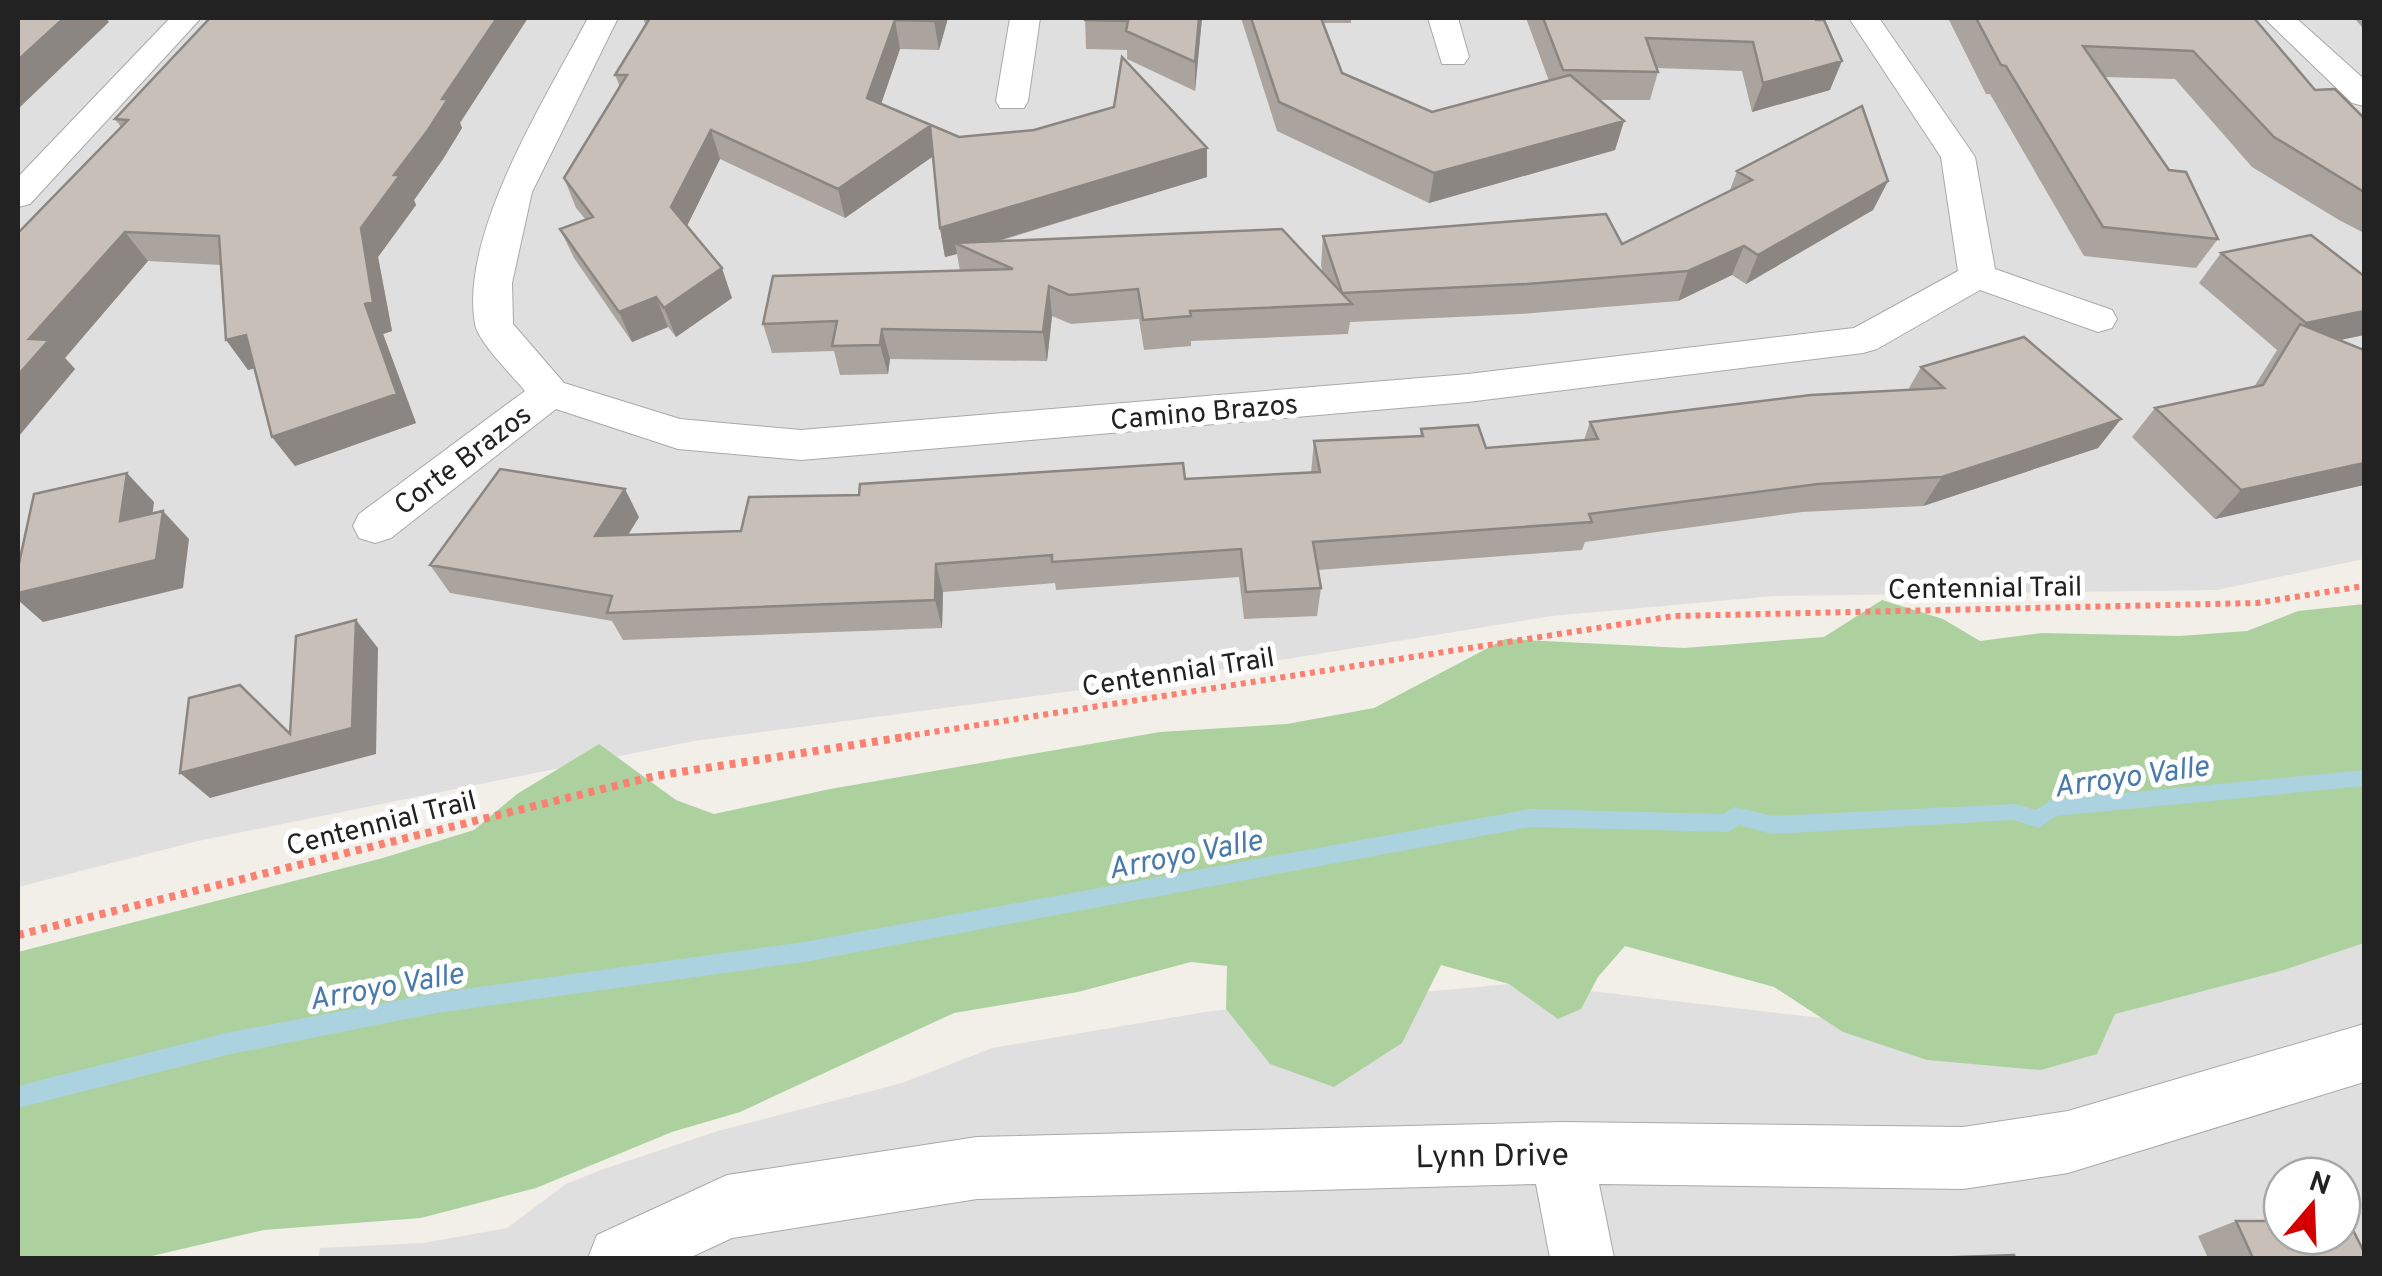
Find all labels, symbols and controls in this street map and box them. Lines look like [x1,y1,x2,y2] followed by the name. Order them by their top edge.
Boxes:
[1109,388,1300,440] street label: Camino Brazos
[388,398,540,525] street label: Corte Brazos
[1887,570,2083,610] street label: Centennial Trail
[1080,641,1277,707] street label: Centennial Trail
[2052,749,2212,808] water label: Arroyo Valle
[283,784,480,866] street label: Centennial Trail
[1105,823,1266,889] water label: Arroyo Valle
[306,957,467,1020] water label: Arroyo Valle
[1415,1137,1569,1179] street label: Lynn Drive
[2262,1156,2362,1256] north arrow
[2304,1165,2335,1205] text: N

